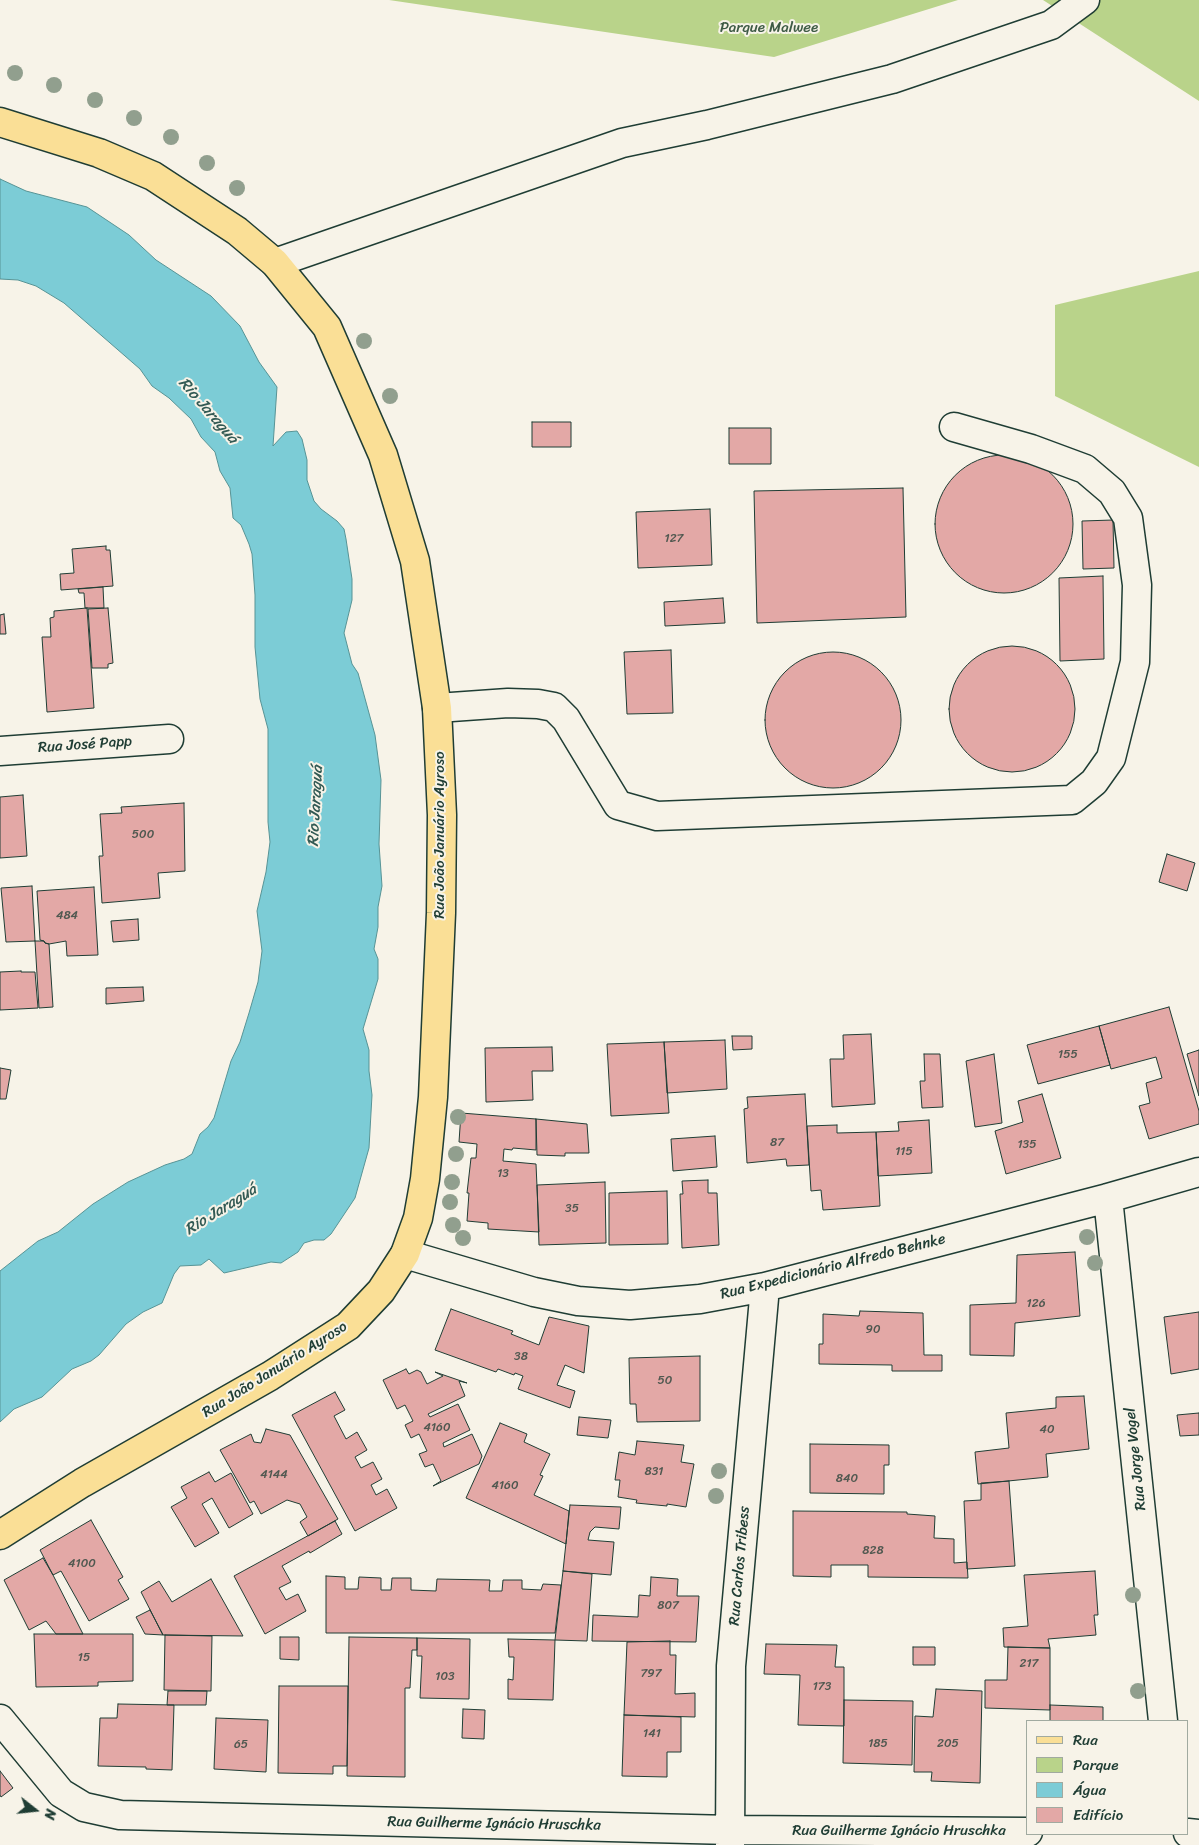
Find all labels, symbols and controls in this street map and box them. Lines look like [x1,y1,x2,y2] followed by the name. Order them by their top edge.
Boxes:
[720,19,818,37] park label: Parque Malwee
[174,374,242,448] water label: Rio Jaraguá
[665,532,683,546] house number: 127
[37,733,133,757] street label: Rua José Papp
[431,751,449,919] street label: Rua João Januário Ayroso
[304,765,328,847] water label: Rio Jaraguá
[132,828,154,842] house number: 500
[56,909,78,923] house number: 484
[1058,1048,1078,1062] house number: 155
[770,1136,784,1150] house number: 87
[1017,1138,1037,1152] house number: 135
[895,1145,913,1159] house number: 115
[497,1167,509,1181] house number: 13
[181,1180,261,1240] water label: Rio Jaraguá
[565,1202,579,1216] house number: 35
[719,1230,947,1304] street label: Rua Expedicionário Alfredo Behnke
[1027,1297,1045,1311] house number: 126
[199,1318,351,1422] street label: Rua João Januário Ayroso
[866,1323,880,1337] house number: 90
[514,1350,528,1364] house number: 38
[658,1374,672,1388] house number: 50
[1122,1407,1150,1511] street label: Rua Jorge Vogel
[423,1421,451,1435] house number: 4160
[1039,1423,1055,1437] house number: 40
[645,1465,663,1479] house number: 831
[260,1468,288,1482] house number: 4144
[836,1472,858,1486] house number: 840
[491,1479,519,1493] house number: 4160
[726,1506,754,1626] street label: Rua Carlos Tribess
[862,1544,884,1558] house number: 828
[68,1557,96,1571] house number: 4100
[657,1599,679,1613] house number: 807
[78,1651,90,1665] house number: 15
[1020,1657,1038,1671] house number: 217
[640,1667,662,1681] house number: 797
[435,1670,455,1684] house number: 103
[813,1680,831,1694] house number: 173
[1026,1720,1189,1835] legend
[643,1727,661,1741] house number: 141
[1073,1727,1098,1753] text: Rua
[868,1737,888,1751] house number: 185
[937,1737,959,1751] house number: 205
[234,1738,248,1752] house number: 65
[1073,1752,1118,1778] text: Parque
[1073,1777,1106,1803] text: Água
[10,1785,60,1835] north arrow
[1073,1802,1123,1828] text: Edifício
[37,1806,63,1822] text: N
[387,1813,601,1835] street label: Rua Guilherme Ignácio Hruschka
[792,1822,1006,1840] street label: Rua Guilherme Ignácio Hruschka

